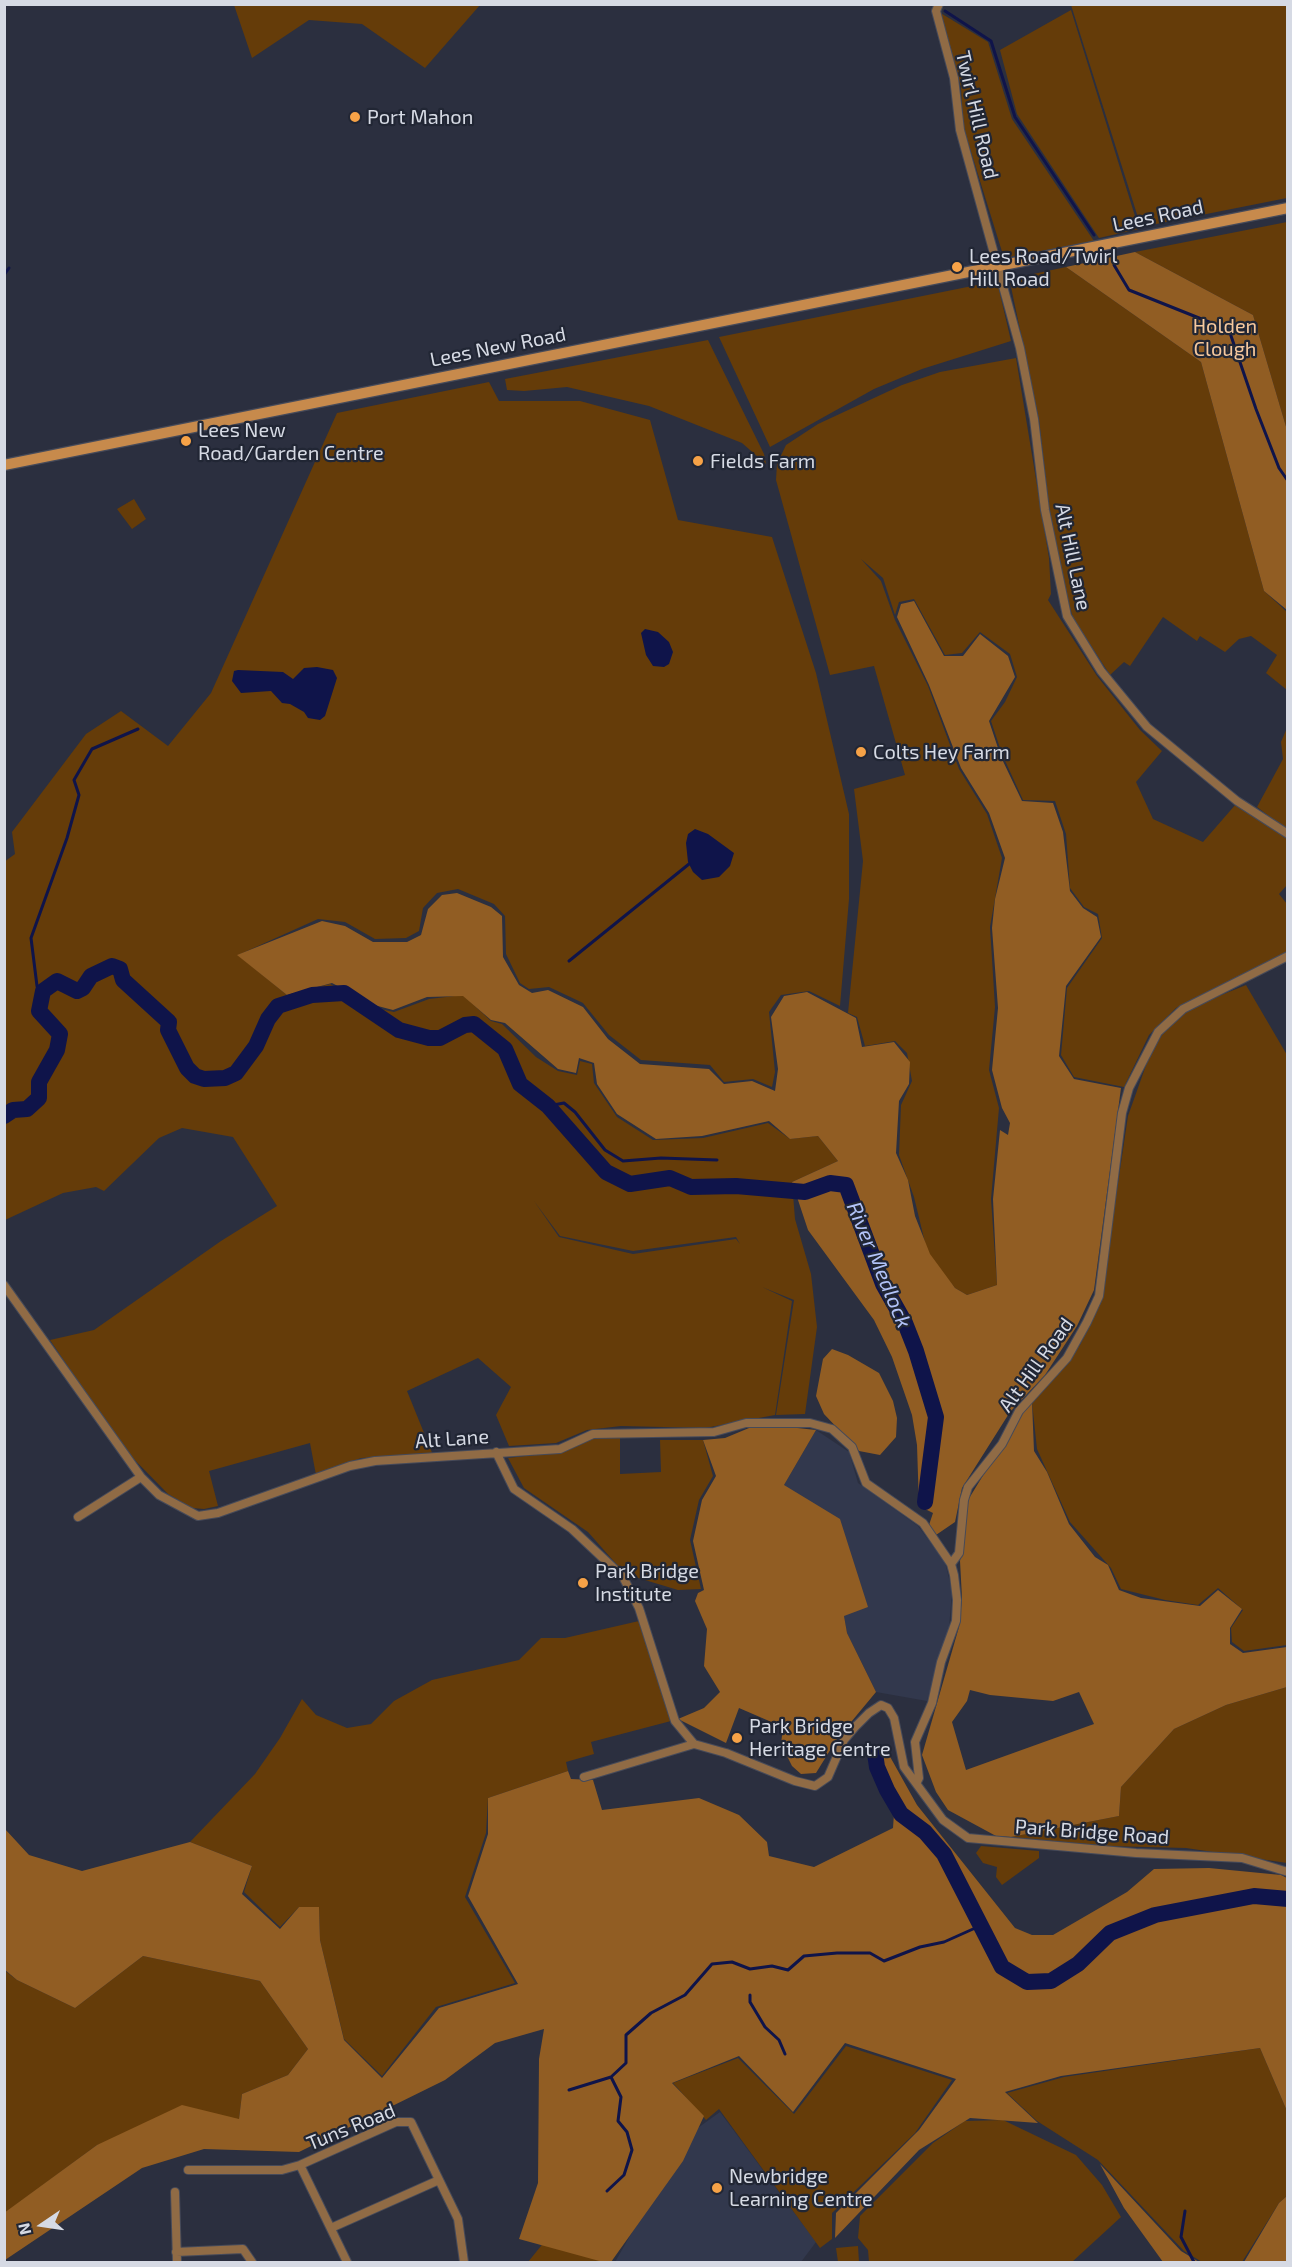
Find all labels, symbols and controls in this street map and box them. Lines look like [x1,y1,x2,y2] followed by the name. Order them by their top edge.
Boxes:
[951,49,1003,181] street label: Twirl Hill Road
[367,105,473,129] place label: Port Mahon
[348,110,362,124] marker: Port Mahon
[1110,195,1206,237] street label: Lees Road
[969,244,1117,291] place label: Lees Road/Twirl Hill Road
[950,260,964,274] marker: Lees Road/Twirl Hill Road
[1193,314,1257,361] park label: Holden Clough
[428,322,568,372] street label: Lees New Road
[198,418,384,465] place label: Lees New Road/Garden Centre
[179,434,193,448] marker: Lees New Road/Garden Centre
[710,449,815,473] place label: Fields Farm
[691,454,705,468] marker: Fields Farm
[1050,501,1096,613] street label: Alt Hill Lane
[873,740,1010,764] place label: Colts Hey Farm
[854,745,868,759] marker: Colts Hey Farm
[841,1198,917,1332] water label: River Medlock
[994,1313,1078,1417] street label: Alt Hill Road
[414,1424,490,1454] street label: Alt Lane
[595,1559,699,1606] place label: Park Bridge Institute
[576,1576,590,1590] marker: Park Bridge Institute
[749,1714,891,1761] place label: Park Bridge Heritage Centre
[730,1731,744,1745] marker: Park Bridge Heritage Centre
[1014,1815,1170,1849] street label: Park Bridge Road
[303,2098,399,2156] street label: Tuns Road
[729,2164,873,2211] place label: Newbridge Learning Centre
[710,2181,724,2195] marker: Newbridge Learning Centre
[12,2195,72,2255] north arrow
[13,2221,35,2237] text: N

